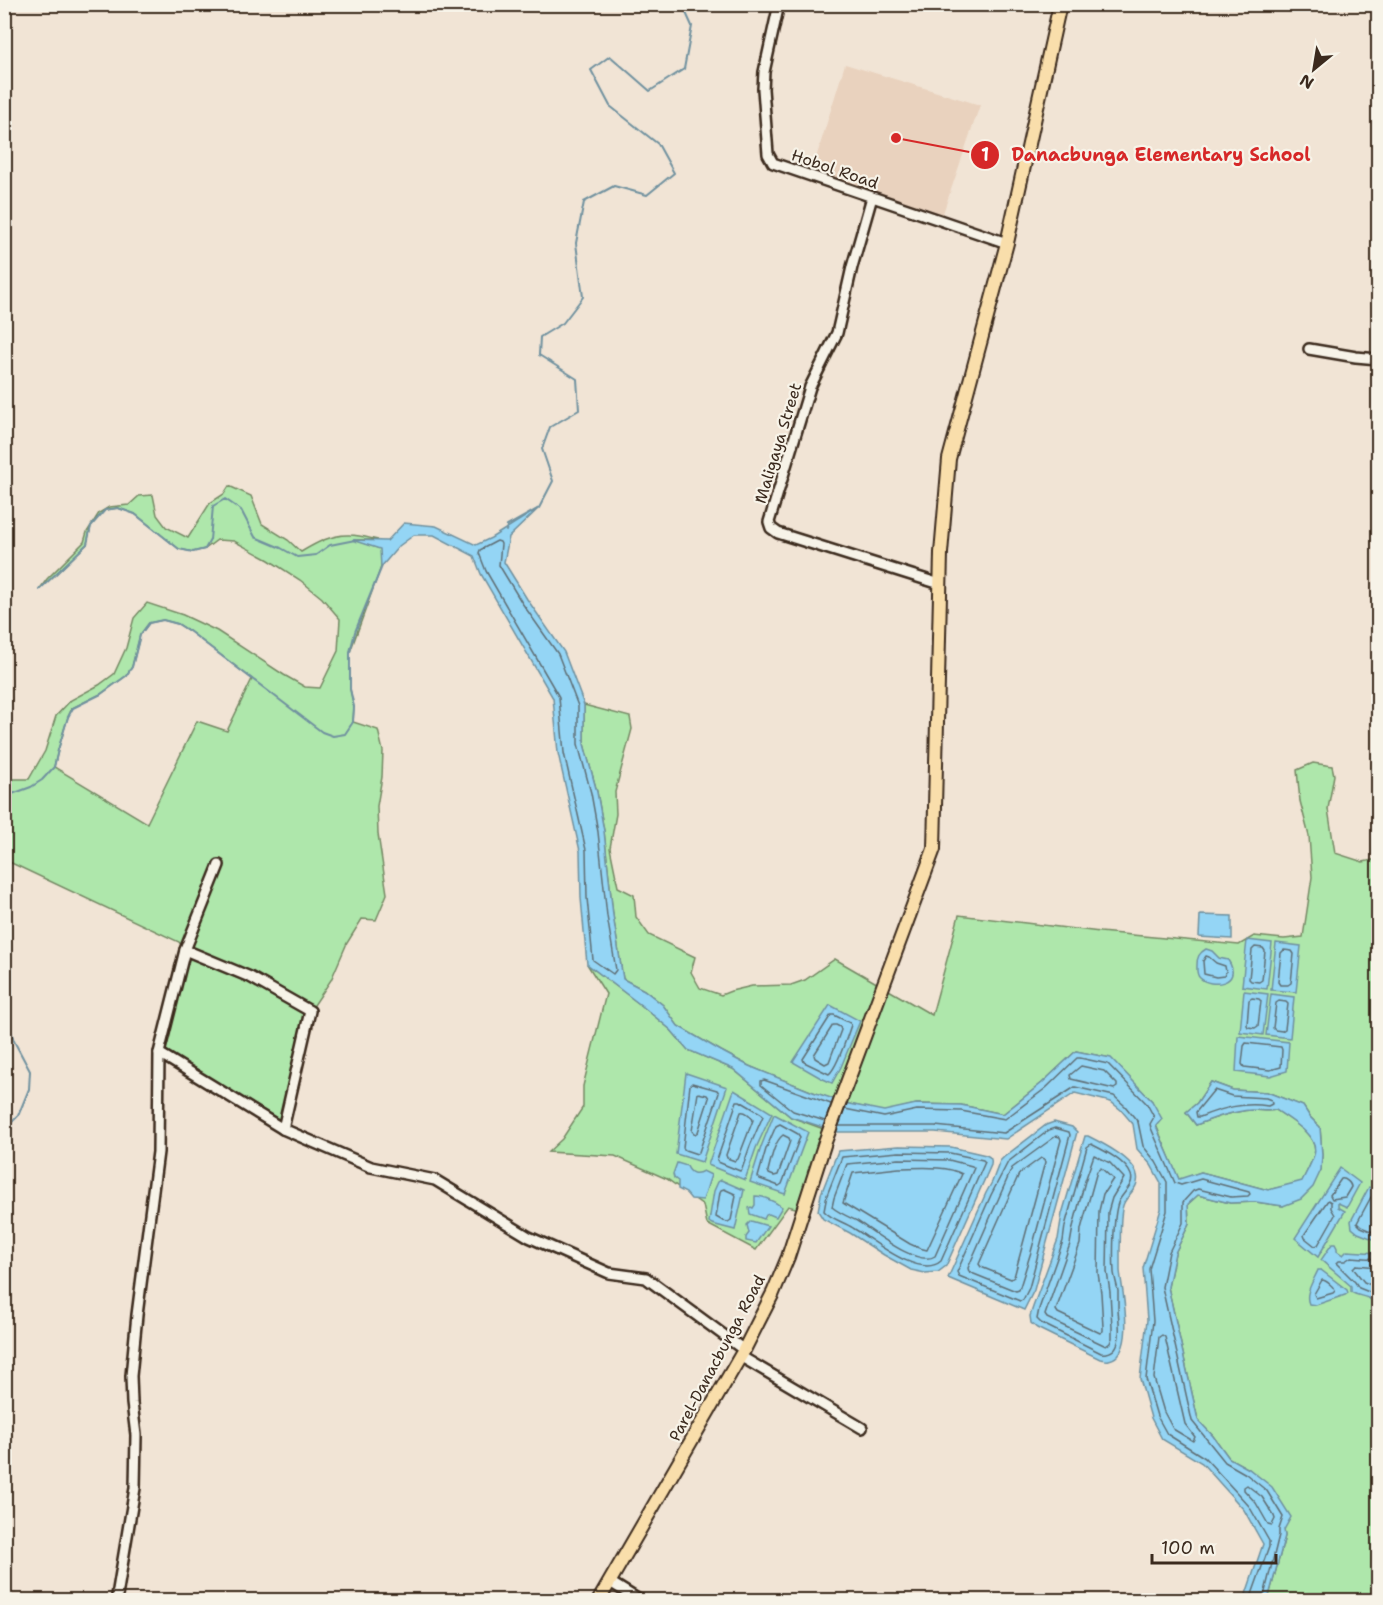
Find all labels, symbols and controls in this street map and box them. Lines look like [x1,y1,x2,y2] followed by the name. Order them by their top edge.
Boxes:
[1284,39,1344,99] north arrow
[1296,69,1317,94] text: N
[970,137,1323,173] callout: Danacbunga Elementary School
[981,143,989,167] text: 1
[1011,143,1311,167] text: Danacbunga Elementary School
[789,144,881,194] street label: Hobol Road
[750,380,806,506] street label: Maligaya Street
[664,1271,770,1445] street label: Parel-Danacbunga Road
[1152,1527,1276,1565] scale bar
[1161,1536,1215,1560] text: 100 m

